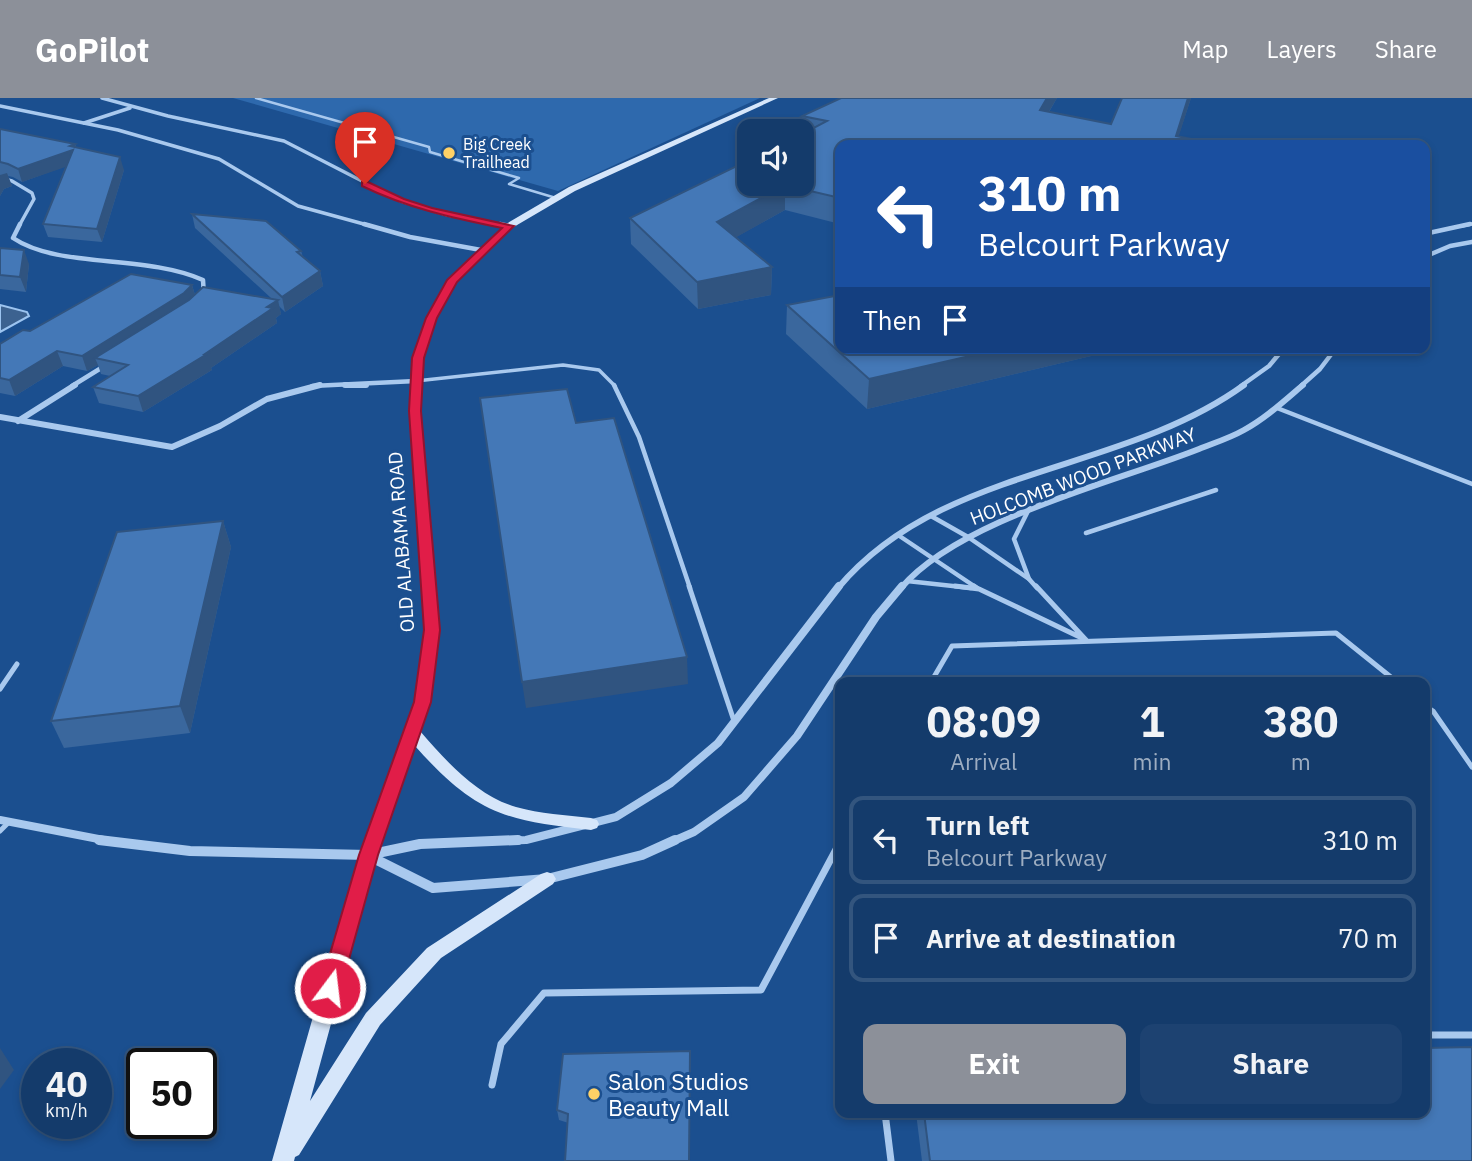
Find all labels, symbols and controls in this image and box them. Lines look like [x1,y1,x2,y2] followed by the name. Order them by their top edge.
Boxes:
[35,28,149,71] text: GoPilot
[1182,33,1229,65] text: Map
[1267,33,1337,65] text: Layers
[1375,33,1437,65] text: Share
[335,112,395,184] pin
[737,119,814,196] map controls
[737,119,814,196] button: sound
[346,123,384,161] icon: arrive
[463,134,532,172] place label: Big Creek Trailhead
[441,145,457,161] marker: Big Creek Trailhead
[978,161,1122,224] text: 310 m
[863,168,954,259] icon: left
[978,223,1230,265] text: Belcourt Parkway
[936,301,974,339] icon: arrive
[863,303,922,337] text: Then
[967,421,1200,530] street label: HOLCOMB WOOD PARKWAY
[383,451,419,633] street label: OLD ALABAMA ROAD
[926,694,1041,749] text: 08:09
[1139,694,1165,749] text: 1
[1263,694,1339,749] text: 380
[950,746,1017,776] text: Arrival
[1133,746,1171,776] text: min
[1291,746,1311,776] text: m
[926,808,1029,842] text: Turn left
[867,821,905,859] icon: left
[1322,823,1398,857] text: 310 m
[926,842,1107,872] text: Belcourt Parkway
[867,919,905,957] icon: arrive
[926,921,1176,955] text: Arrive at destination
[1338,921,1398,955] text: 70 m
[293,951,367,1025] position arrow
[863,1024,1126,1104] button: Exit
[1140,1024,1402,1104] button: Share
[126,1048,217,1139] speed limit sign: 50
[45,1061,88,1107] text: 40
[608,1066,749,1122] place label: Salon Studios Beauty Mall
[586,1086,602,1102] marker: Salon Studios Beauty Mall
[45,1099,88,1122] text: km/h

